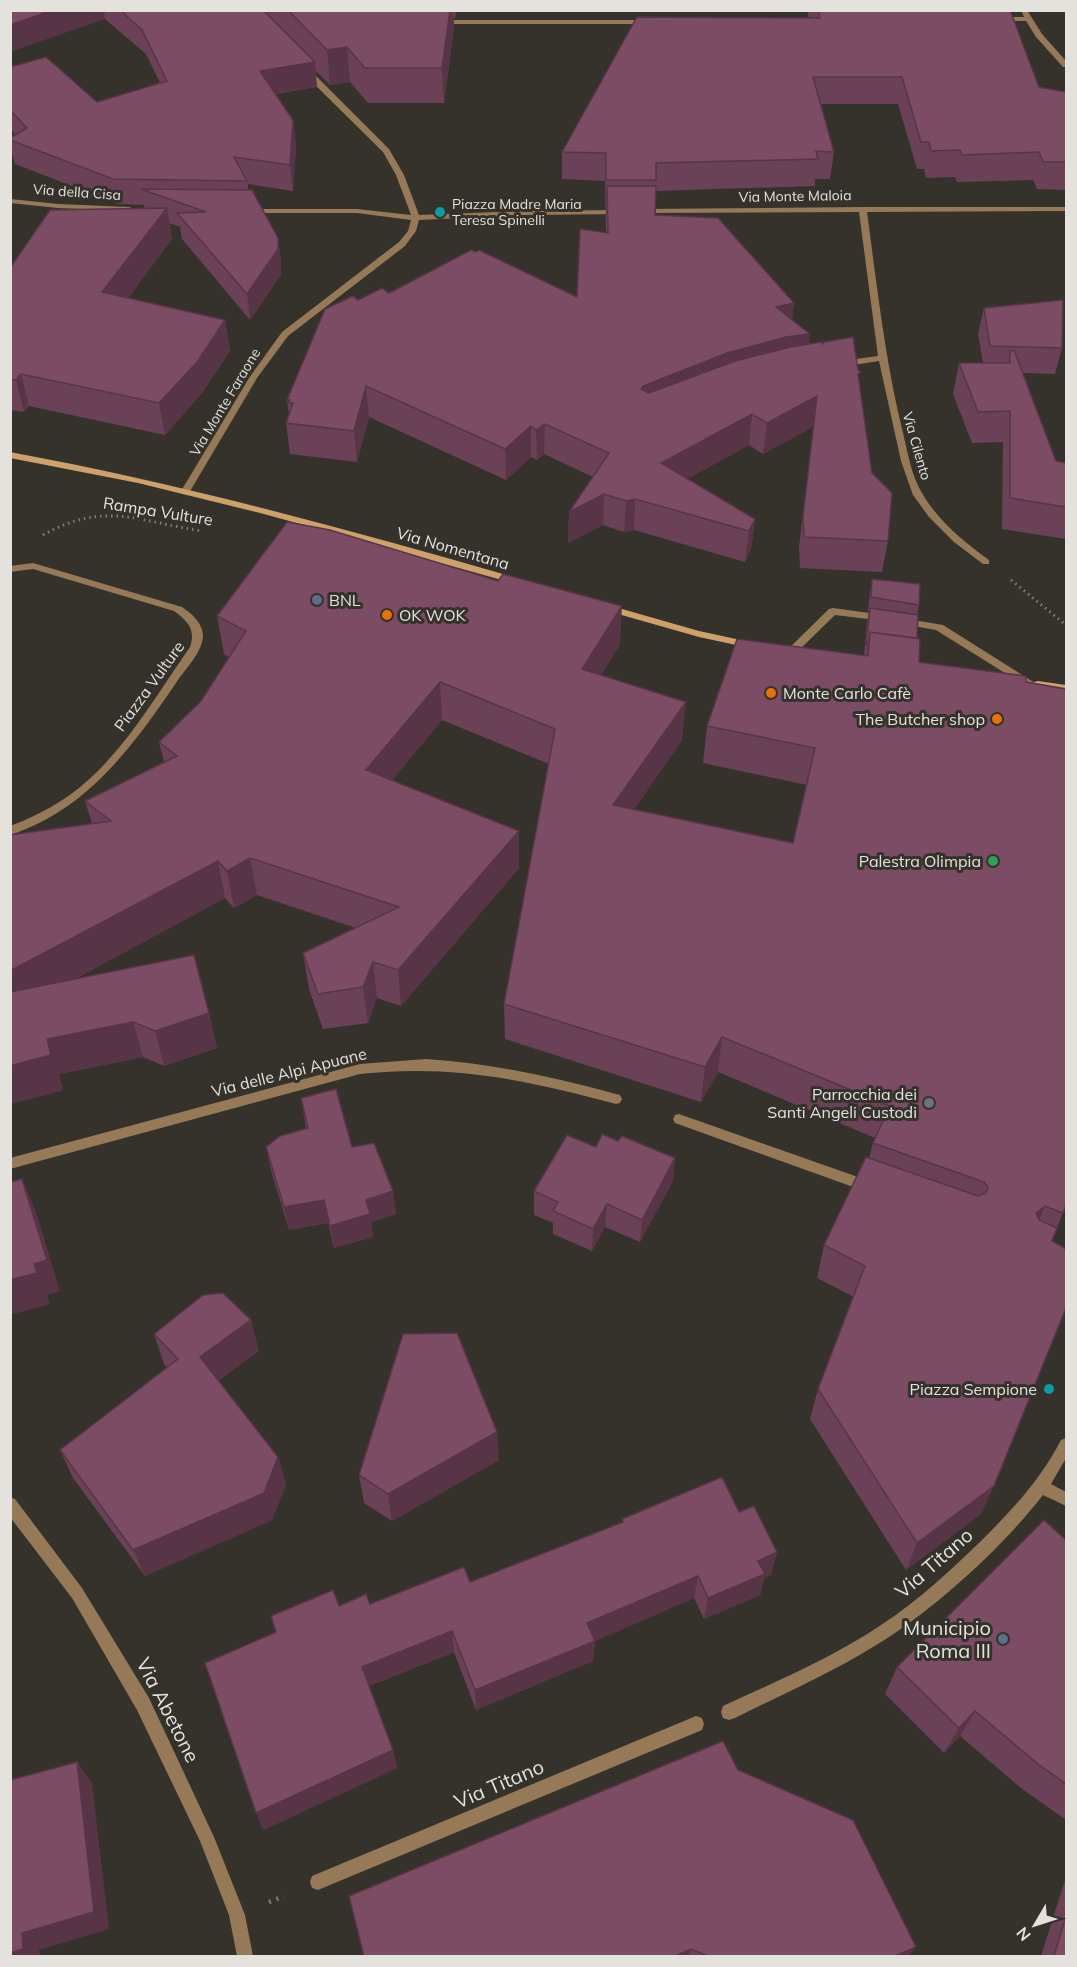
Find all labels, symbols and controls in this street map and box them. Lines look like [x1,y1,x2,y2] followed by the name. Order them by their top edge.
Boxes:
[32,180,122,204] street label: Via della Cisa
[738,186,852,206] street label: Via Monte Maloia
[452,195,582,229] place label: Piazza Madre Maria Teresa Spinelli
[433,205,447,219] marker: Piazza Madre Maria Teresa Spinelli
[186,345,264,459] street label: Via Monte Faraone
[899,410,935,482] street label: Via Cilento
[102,492,214,530] street label: Rampa Vulture
[394,522,512,574] street label: Via Nomentana
[329,590,361,610] place label: BNL
[310,593,324,607] marker: BNL
[399,605,467,625] place label: OK WOK
[380,608,394,622] marker: OK WOK
[110,637,188,735] street label: Piazza Vulture
[783,683,911,703] place label: Monte Carlo Cafè
[764,686,778,700] marker: Monte Carlo Cafè
[855,709,985,729] place label: The Butcher shop
[990,712,1004,726] marker: The Butcher shop
[859,851,981,871] place label: Palestra Olimpia
[986,854,1000,868] marker: Palestra Olimpia
[209,1043,369,1101] street label: Via delle Alpi Apuane
[767,1084,917,1122] place label: Parrocchia dei Santi Angeli Custodi
[922,1096,936,1110] marker: Parrocchia dei Santi Angeli Custodi
[910,1379,1037,1399] place label: Piazza Sempione
[1042,1382,1056,1396] marker: Piazza Sempione
[890,1522,978,1603] street label: Via Titano
[903,1615,991,1663] place label: Municipio Roma III
[996,1632,1010,1646] marker: Municipio Roma III
[131,1653,206,1766] street label: Via Abetone
[450,1753,547,1814] street label: Via Titano
[1005,1895,1065,1955] north arrow
[1012,1923,1035,1945] text: N

